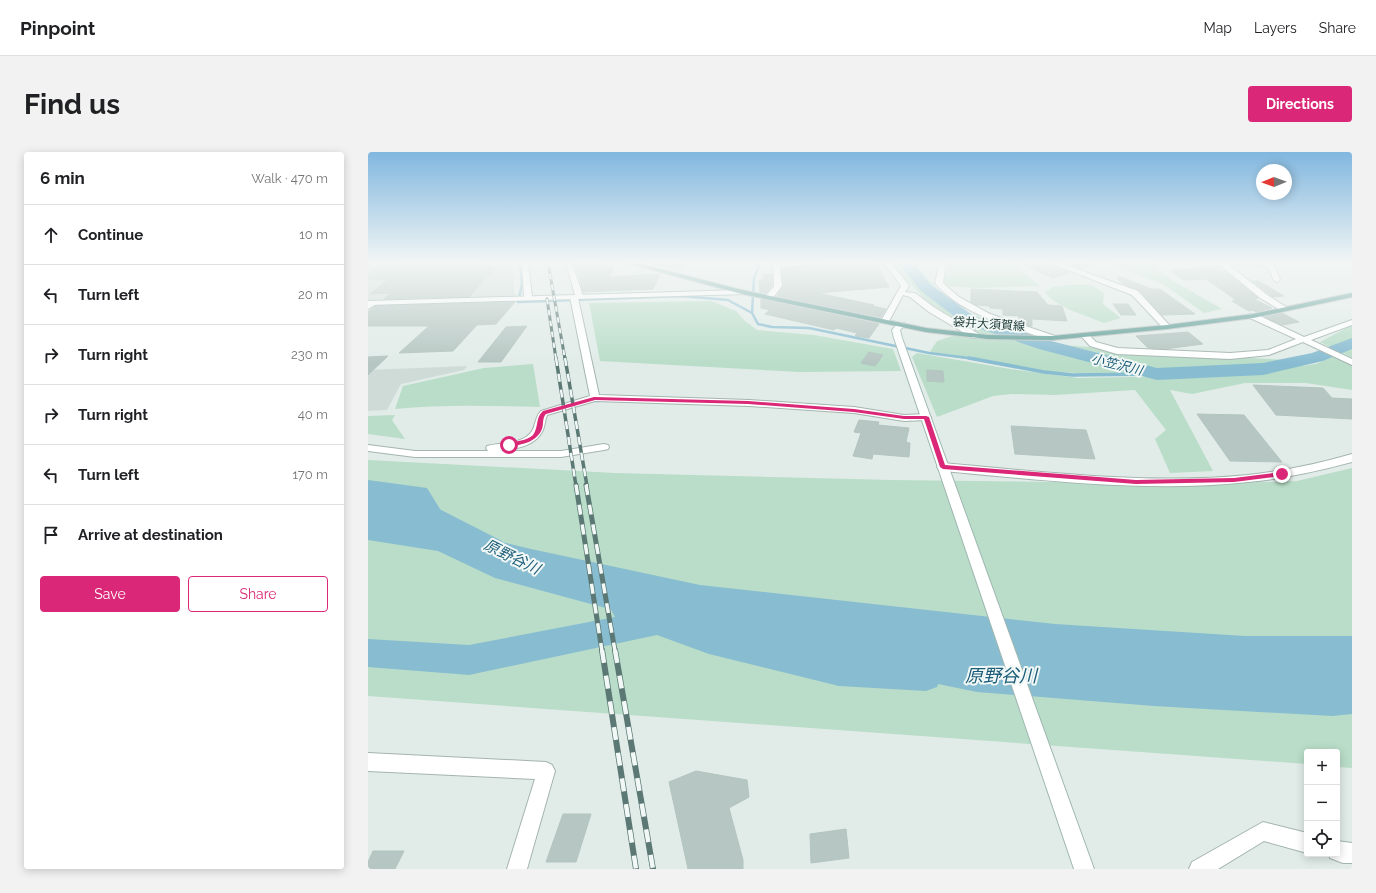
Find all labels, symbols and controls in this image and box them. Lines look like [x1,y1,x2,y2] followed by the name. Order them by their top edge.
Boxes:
[20,17,95,39] text: Pinpoint
[1204,20,1232,36] text: Map
[1254,20,1297,36] text: Layers
[1319,20,1356,36] text: Share
[1248,86,1352,122] button: Directions
[24,88,120,121] text: Find us
[1256,164,1292,200] north arrow
[40,168,85,188] text: 6 min
[251,171,328,186] text: Walk · 470 m
[40,224,62,246] icon: ahead
[78,226,143,244] text: Continue
[299,227,328,242] text: 10 m
[40,284,62,306] icon: left
[78,286,139,304] text: Turn left
[298,287,328,302] text: 20 m
[952,314,1025,333] street label: 袋井大須賀線
[40,344,62,366] icon: right
[78,346,148,364] text: Turn right
[291,347,328,362] text: 230 m
[1090,351,1146,379] water label: 小笠沢川
[40,404,62,426] icon: right
[78,406,148,424] text: Turn right
[298,407,328,422] text: 40 m
[500,436,518,454] route start
[40,464,62,486] icon: left
[1273,465,1291,483] route end
[78,466,139,484] text: Turn left
[292,467,328,482] text: 170 m
[40,524,62,546] icon: arrive
[78,526,223,544] text: Arrive at destination
[481,536,545,579] water label: 原野谷川
[40,576,180,612] button: Save
[188,576,328,612] button: Share
[965,665,1039,686] water label: 原野谷川
[1304,749,1340,857] map controls
[1304,749,1340,785] button: +
[1304,785,1340,821] button: −
[1304,821,1340,857] button: locate

